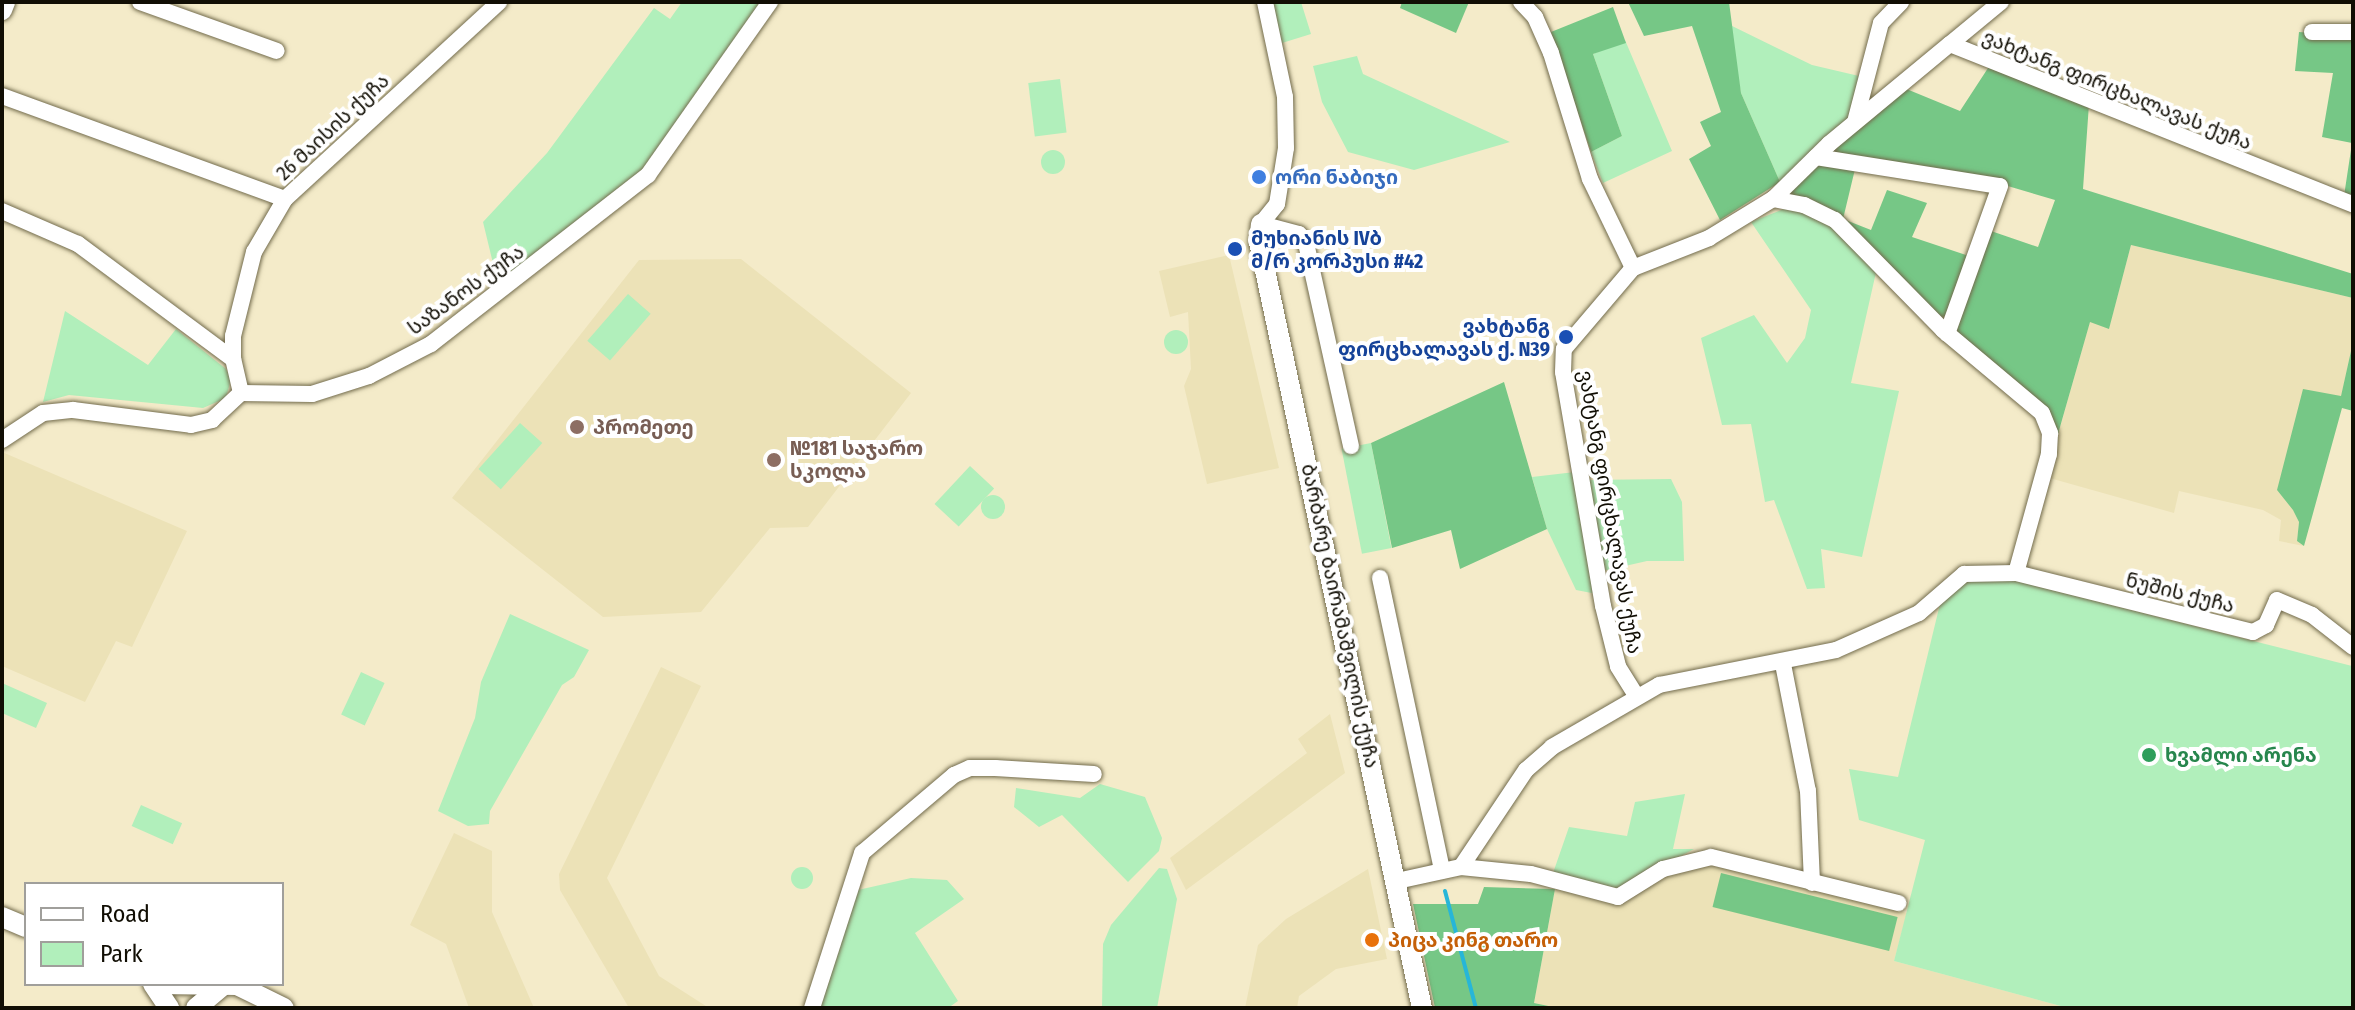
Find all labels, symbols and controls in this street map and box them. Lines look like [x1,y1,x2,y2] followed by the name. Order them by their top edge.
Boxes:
[1979,25,2255,155] street label: ვახტანგ ფირცხალავას ქუჩა
[272,69,394,185] street label: 26 მაისის ქუჩა
[1275,165,1398,189] place label: ორი ნაბიჯი
[1250,168,1268,186] marker: ორი ნაბიჯი
[1251,226,1423,273] place label: მუხიანის IVბ მ/რ კორპუსი #42
[403,240,529,340] street label: საზანოს ქუჩა
[1226,240,1244,258] marker: მუხიანის IVბ მ/რ კორპუსი #42
[1338,314,1550,361] place label: ვახტანგ ფირცხალავას ქ. N39
[1557,328,1575,346] marker: ვახტანგ ფირცხალავას ქ. N39
[1573,368,1647,656] street label: ვახტანგ ფირცხალავას ქუჩა
[593,415,694,439] place label: პრომეთე
[568,418,586,436] marker: პრომეთე
[790,436,923,483] place label: №181 საჯარო სკოლა
[765,451,783,469] marker: №181 საჯარო სკოლა
[1296,462,1384,770] street label: ბარბარე ბაირამაშვილის ქუჩა
[2123,568,2237,618] street label: ნუშის ქუჩა
[2165,743,2317,767] place label: ხვამლი არენა
[2140,746,2158,764] marker: ხვამლი არენა
[24,882,284,986] legend
[100,900,150,928] text: Road
[1388,928,1558,952] place label: პიცა კინგ თარო
[1363,931,1381,949] marker: პიცა კინგ თარო
[100,940,143,968] text: Park

